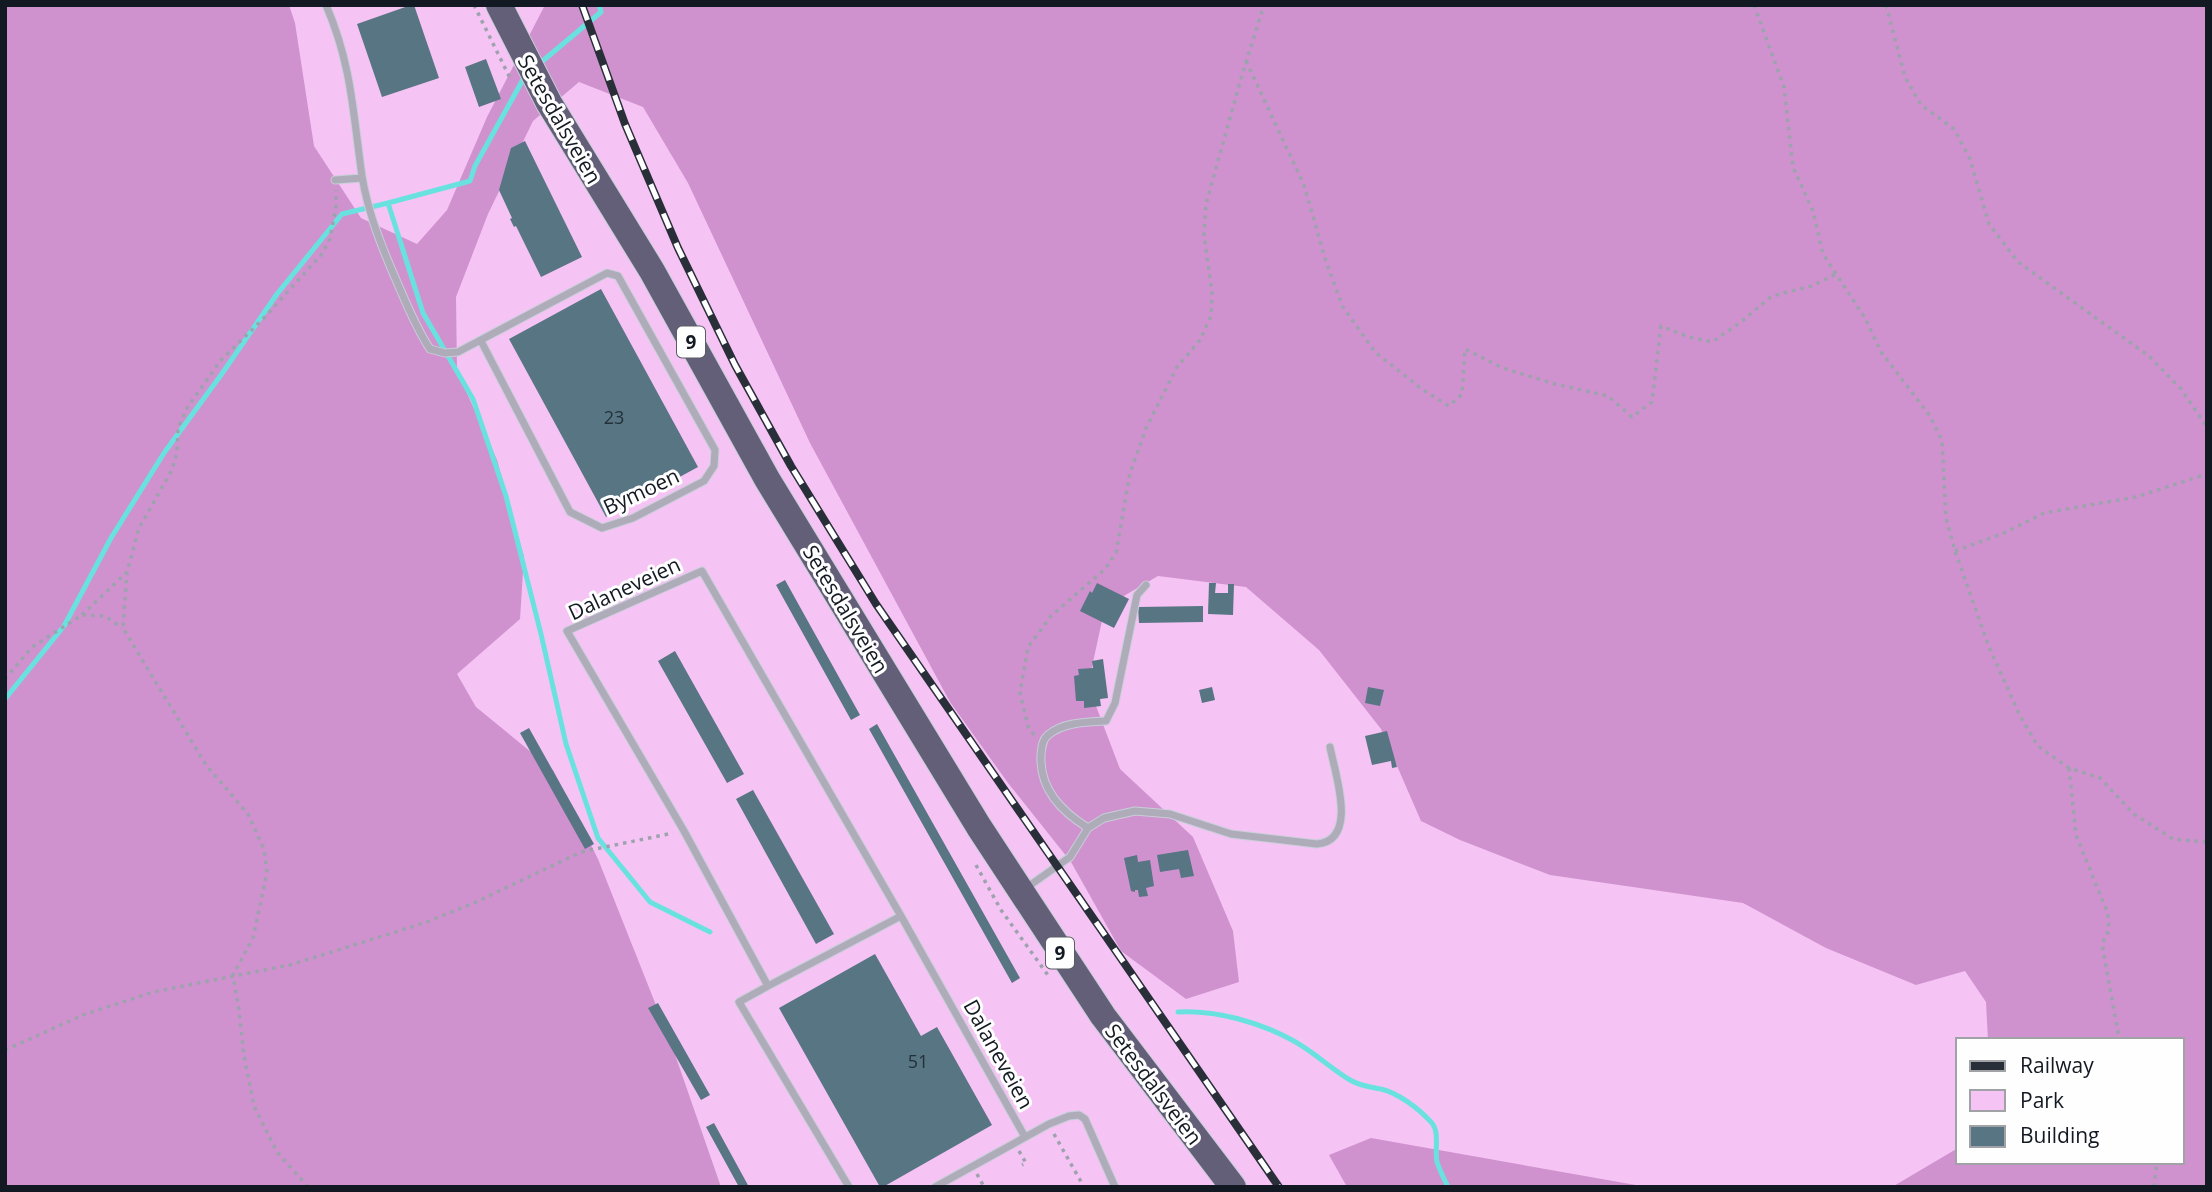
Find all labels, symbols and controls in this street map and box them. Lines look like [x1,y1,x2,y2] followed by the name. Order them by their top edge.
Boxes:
[512,49,608,189] street label: Setesdalsveien
[677,326,705,358] road number: 9
[604,405,624,429] house number: 23
[598,461,684,521] street label: Bymoen
[797,540,895,678] street label: Setesdalsveien
[563,550,685,626] street label: Dalaneveien
[1046,937,1074,968] road number: 9
[957,994,1041,1114] street label: Dalaneveien
[1099,1018,1209,1150] street label: Setesdalsveien
[1956,1038,2184,1164] legend
[908,1049,928,1073] house number: 51
[2020,1051,2094,1079] text: Railway
[2020,1086,2064,1114] text: Park
[2020,1121,2099,1149] text: Building

